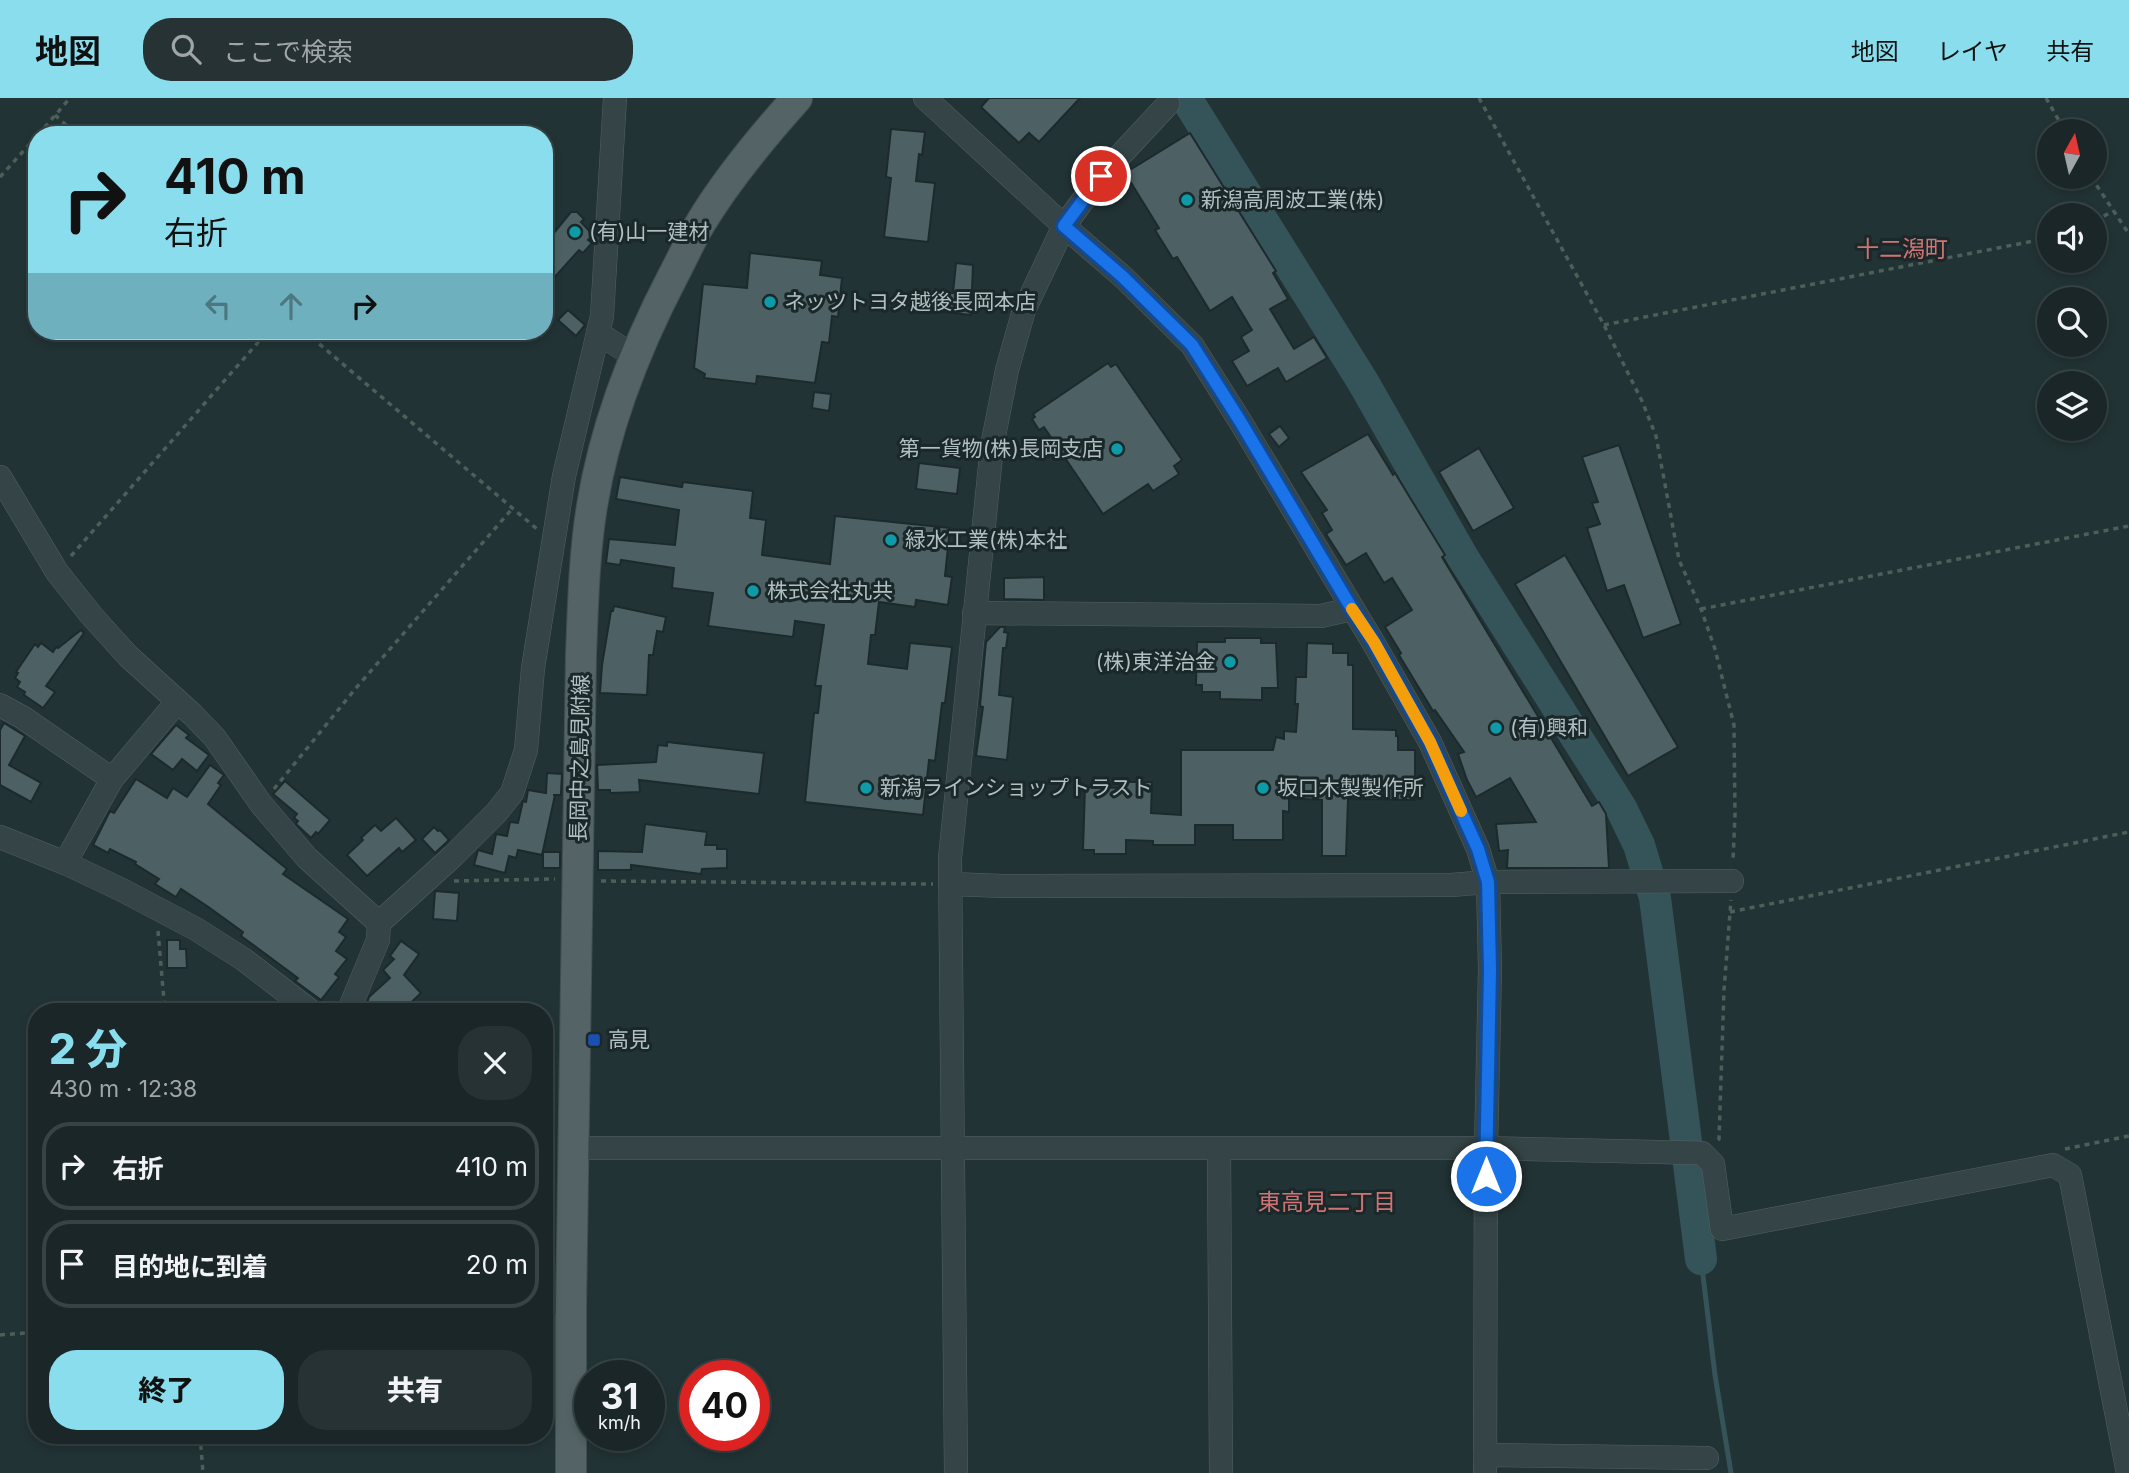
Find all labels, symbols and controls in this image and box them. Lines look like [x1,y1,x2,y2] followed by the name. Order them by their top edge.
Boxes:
[143,18,633,81] search box
[167,30,205,68] icon: search
[35,31,101,71] text: 地図
[223,36,353,67] text: ここで検索
[1851,37,1899,66] text: 地図
[1937,37,2008,66] text: レイヤ
[2046,37,2094,66] text: 共有
[2037,119,2107,189] north arrow
[2037,119,2107,441] map controls
[1071,146,1131,206] pin
[164,147,306,206] text: 410 m
[49,154,140,245] icon: right
[1082,157,1120,195] icon: arrive
[1201,187,1384,212] place label: 新潟高周波工業(株)
[1179,192,1195,208] marker: 新潟高周波工業(株)
[2037,203,2107,273] button: sound
[164,213,228,252] text: 右折
[589,219,709,244] place label: (有)山一建材
[567,224,583,240] marker: (有)山一建材
[1856,235,1948,263] district label: 十二潟町
[199,287,237,325] icon: left
[272,287,310,325] icon: ahead
[345,287,383,325] icon: right
[2037,287,2107,357] button: search
[784,289,1036,314] place label: ネッツトヨタ越後長岡本店
[762,294,778,310] marker: ネッツトヨタ越後長岡本店
[2037,371,2107,441] button: layers
[899,436,1103,461] place label: 第一貨物(株)長岡支店
[1109,441,1125,457] marker: 第一貨物(株)長岡支店
[905,527,1067,552] place label: 緑水工業(株)本社
[883,532,899,548] marker: 緑水工業(株)本社
[767,578,893,603] place label: 株式会社丸共
[745,583,761,599] marker: 株式会社丸共
[1096,649,1216,674] place label: (株)東洋治金
[1222,654,1238,670] marker: (株)東洋治金
[566,674,593,842] street label: 長岡中之島見附線
[1510,715,1588,740] place label: (有)興和
[1488,720,1504,736] marker: (有)興和
[880,775,1153,800] place label: 新潟ラインショップトラスト
[1277,775,1424,800] place label: 坂口木製製作所
[858,780,874,796] marker: 新潟ラインショップトラスト
[1255,780,1271,796] marker: 坂口木製製作所
[49,1023,127,1074] text: 2 分
[458,1026,532,1100] button: close
[608,1027,650,1052] place label: 高見
[586,1032,602,1048] marker: 高見
[49,1075,197,1103] text: 430 m · 12:38
[1449,1139,1523,1213] position arrow
[53,1147,91,1185] icon: right
[455,1151,528,1182] text: 410 m
[112,1153,164,1184] text: 右折
[1258,1188,1396,1216] district label: 東高見二丁目
[53,1245,91,1283] icon: arrive
[466,1249,528,1280] text: 20 m
[112,1251,268,1282] text: 目的地に到着
[49,1350,284,1430] button: 終了
[298,1350,532,1430] button: 共有
[679,1360,770,1451] speed limit sign: 40
[601,1375,638,1417] text: 31
[598,1412,641,1433] text: km/h

